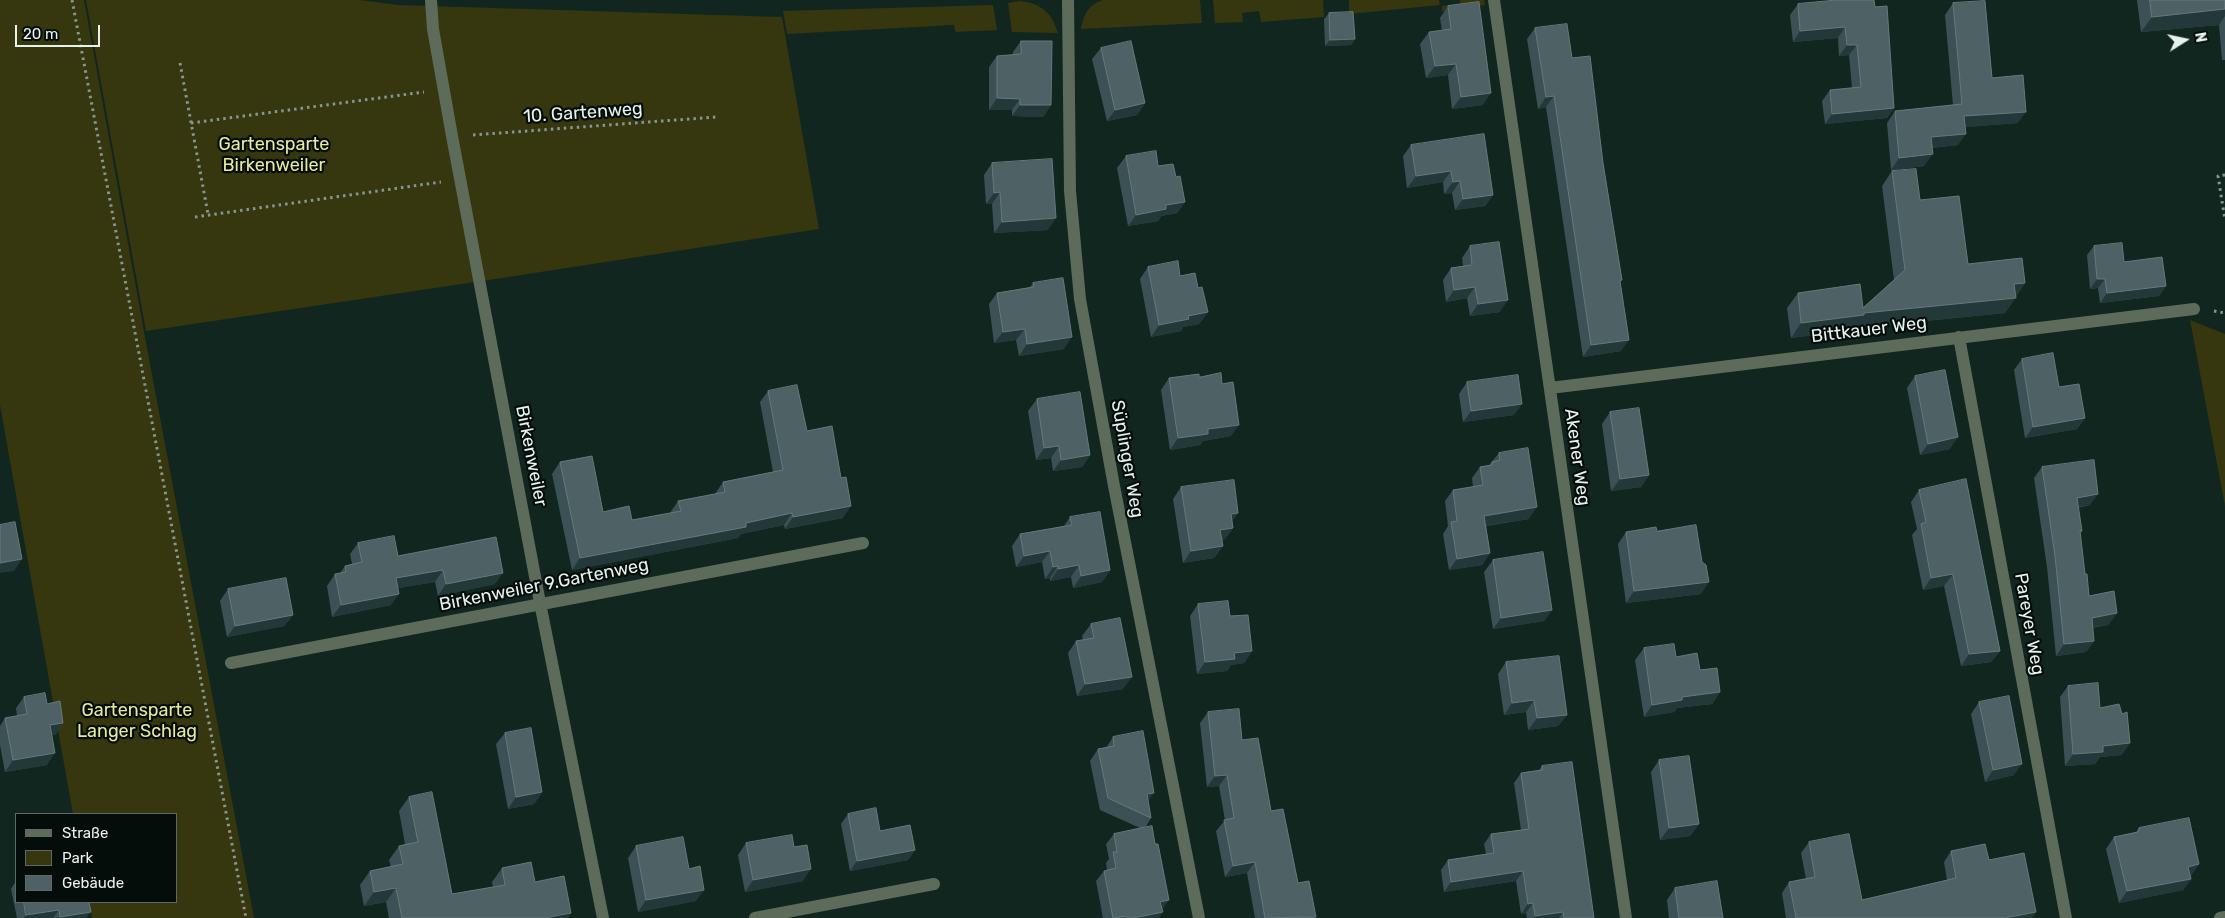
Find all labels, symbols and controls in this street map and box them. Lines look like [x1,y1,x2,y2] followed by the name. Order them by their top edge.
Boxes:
[18,15,102,47] scale bar
[2160,15,2210,65] north arrow
[23,25,58,43] text: 20 m
[2191,31,2210,44] text: N
[523,98,643,128] street label: 10. Gartenweg
[219,134,329,176] park label: Gartensparte Birkenweiler
[1810,312,1928,348] street label: Bittkauer Weg
[1106,398,1148,520] street label: Süplinger Weg
[511,403,551,509] street label: Birkenweiler
[1559,407,1595,507] street label: Akener Weg
[437,554,651,616] street label: Birkenweiler 9.Gartenweg
[2009,571,2049,677] street label: Pareyer Weg
[77,700,197,742] park label: Gartensparte Langer Schlag
[15,813,178,903] legend
[62,824,108,842] text: Straße
[62,849,93,867] text: Park
[62,874,124,892] text: Gebäude

